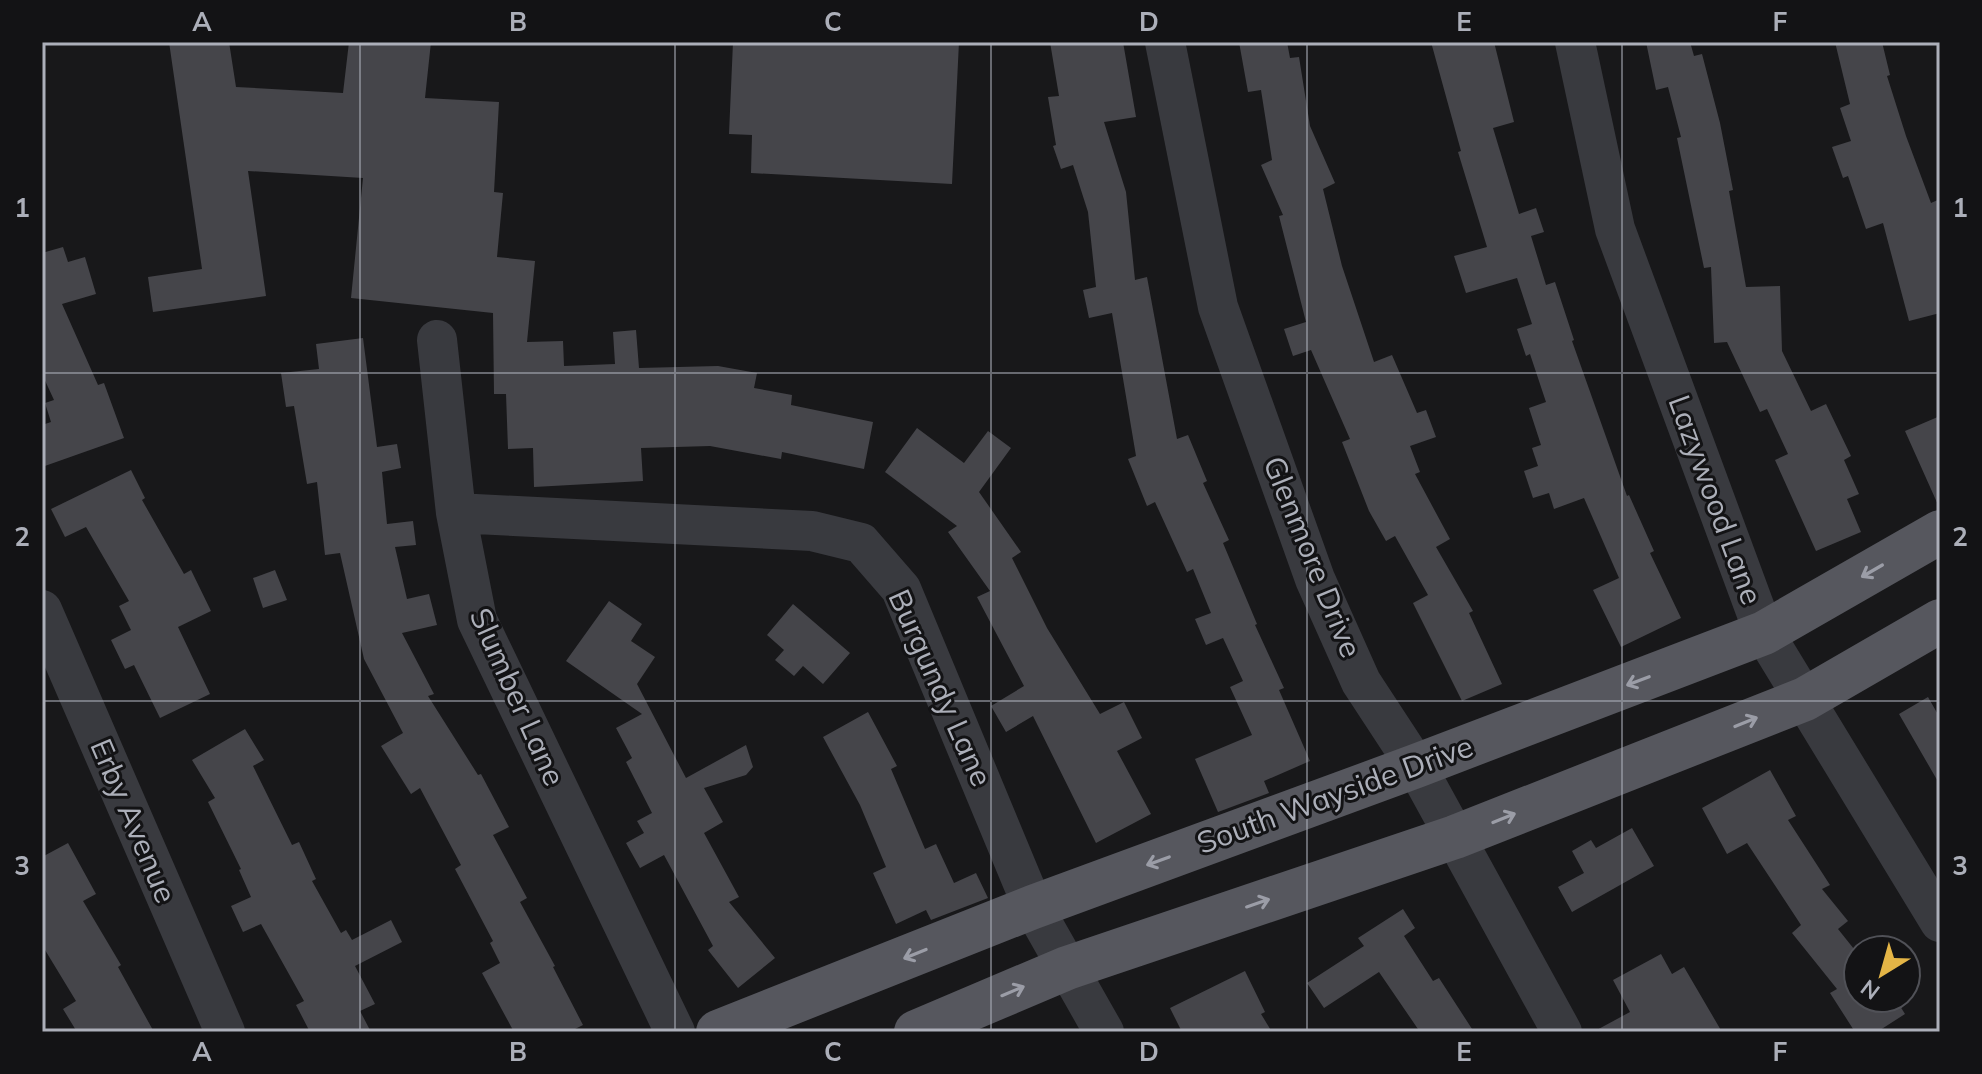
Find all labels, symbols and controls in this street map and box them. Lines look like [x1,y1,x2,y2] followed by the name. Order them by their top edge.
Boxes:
[192,5,212,38] text: A
[509,5,527,38] text: B
[824,5,842,38] text: C
[1139,5,1159,38] text: D
[1456,5,1472,38] text: E
[1773,5,1788,38] text: F
[14,191,30,224] text: 1
[1952,191,1968,224] text: 1
[1660,390,1771,610] street label: Lazywood Lane
[1255,450,1371,663] street label: Glenmore Drive
[14,520,30,553] text: 2
[1952,520,1968,553] text: 2
[1861,563,1884,579] one-way arrow
[881,583,1001,792] street label: Burgundy Lane
[462,602,574,791] street label: Slumber Lane
[1626,675,1650,689] one-way arrow
[1733,714,1758,729] one-way arrow
[1192,726,1478,862] street label: South Wayside Drive
[82,733,186,908] street label: Erby Avenue
[1491,810,1516,824] one-way arrow
[14,849,30,882] text: 3
[1952,849,1968,882] text: 3
[1146,855,1171,869] one-way arrow
[1246,895,1271,910] one-way arrow
[1842,934,1922,1014] north arrow
[903,948,928,962] one-way arrow
[1855,974,1885,1006] text: N
[1001,982,1025,997] one-way arrow
[192,1035,212,1068] text: A
[509,1035,527,1068] text: B
[824,1035,842,1068] text: C
[1139,1035,1159,1068] text: D
[1456,1035,1472,1068] text: E
[1773,1035,1788,1068] text: F

